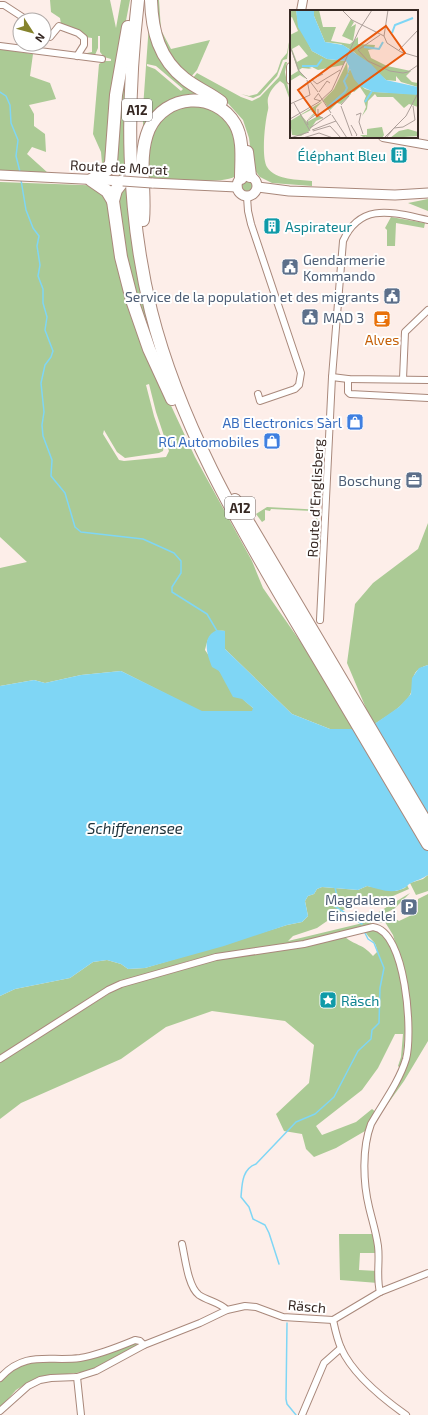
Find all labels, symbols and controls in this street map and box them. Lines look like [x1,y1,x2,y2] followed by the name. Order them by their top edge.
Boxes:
[290,10,418,138] inset map
[12,12,52,52] north arrow
[33,31,48,45] text: N
[122,99,152,121] road number: A12
[389,145,409,165] building icon: Éléphant Bleu
[298,147,386,164] place label: Éléphant Bleu
[70,156,168,178] street label: Route de Morat
[262,216,282,236] building icon: Aspirateur
[285,218,353,235] place label: Aspirateur
[303,251,385,284] place label: Gendarmerie Kommando
[280,257,300,277] public building icon: Gendarmerie Kommando
[382,286,402,306] public building icon: Service de la population et des migrants
[125,288,379,305] place label: Service de la population et des migrants
[300,307,320,327] public building icon: MAD 3
[323,309,364,326] place label: MAD 3
[372,309,392,329] cafe icon: Alves
[365,331,399,348] place label: Alves
[345,412,365,432] shop icon: AB Electronics Sàrl
[222,414,343,431] place label: AB Electronics Sàrl
[262,431,282,451] shop icon: RG Automobiles
[158,433,259,450] place label: RG Automobiles
[303,438,327,558] street label: Route d'Englisberg
[404,470,424,490] office icon: Boschung
[338,472,401,489] place label: Boschung
[225,497,255,519] road number: A12
[87,819,183,837] water label: Schiffenensee
[325,891,396,924] place label: Magdalena Einsiedelei
[399,897,419,917] parking icon: Magdalena Einsiedelei
[318,990,338,1010] place icon: Räsch
[341,992,379,1009] place label: Räsch
[287,1296,327,1316] street label: Räsch

